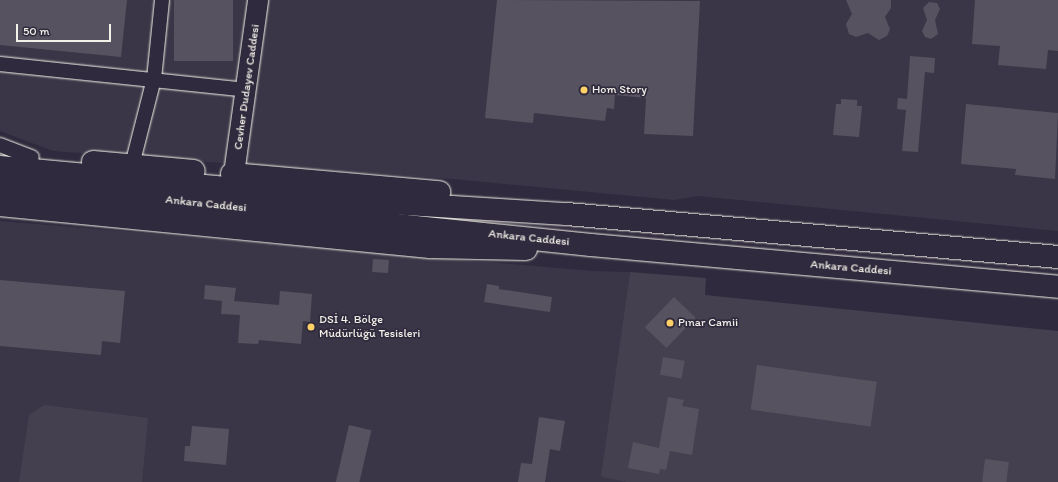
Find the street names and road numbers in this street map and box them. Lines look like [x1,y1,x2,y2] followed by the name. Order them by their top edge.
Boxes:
[231,23,263,151] street label: Cevher Dudayev Caddesi
[165,193,247,215] street label: Ankara Caddesi
[488,227,570,249] street label: Ankara Caddesi
[810,257,892,279] street label: Ankara Caddesi

